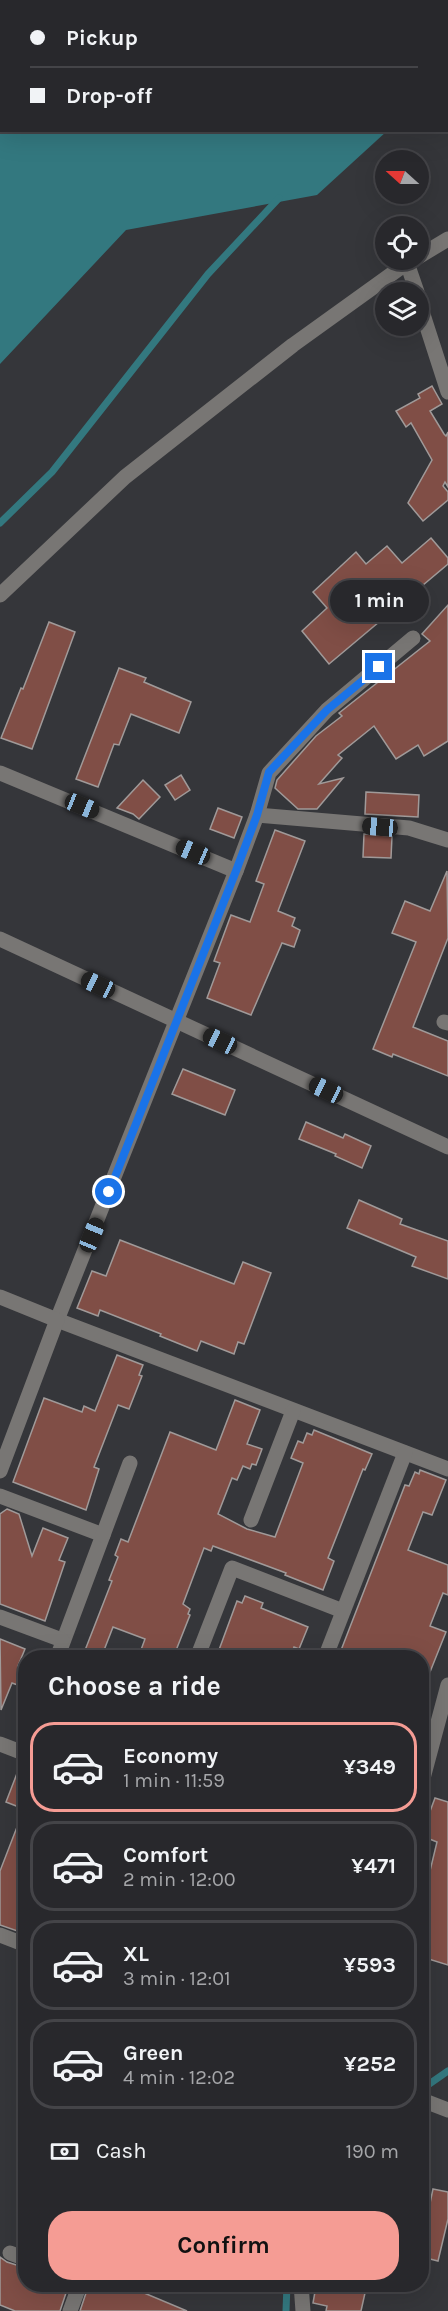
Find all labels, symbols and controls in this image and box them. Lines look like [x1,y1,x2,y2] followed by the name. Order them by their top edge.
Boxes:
[66,25,138,51] text: Pickup
[66,83,152,109] text: Drop-off
[375,150,429,204] north arrow
[375,150,429,336] map controls
[375,216,429,270] button: locate
[375,282,429,336] button: layers
[330,580,428,622] callout: 1 min
[354,589,405,612] text: 1 min
[365,653,392,680] route end
[62,791,102,821] car
[361,816,399,838] car
[173,837,213,867] car
[78,969,118,1001] car
[200,1025,240,1057] car
[306,1074,346,1106] car
[95,1178,122,1205] route start
[77,1215,107,1255] car
[48,1670,221,1702] text: Choose a ride
[51,1740,105,1794] icon: car
[123,1743,218,1769] text: Economy
[343,1754,396,1780] text: ¥349
[123,1769,225,1792] text: 1 min · 11:59
[51,1839,105,1893] icon: car
[123,1842,208,1868] text: Comfort
[351,1853,396,1879] text: ¥471
[123,1868,236,1891] text: 2 min · 12:00
[51,1938,105,1992] icon: car
[123,1941,149,1967] text: XL
[343,1952,396,1978] text: ¥593
[123,1967,231,1990] text: 3 min · 12:01
[51,2037,105,2091] icon: car
[123,2040,184,2066] text: Green
[344,2051,396,2077] text: ¥252
[123,2066,235,2089] text: 4 min · 12:02
[48,2135,81,2168] icon: cash
[96,2138,146,2164] text: Cash
[345,2140,399,2163] text: 190 m
[48,2211,399,2280] button: Confirm

